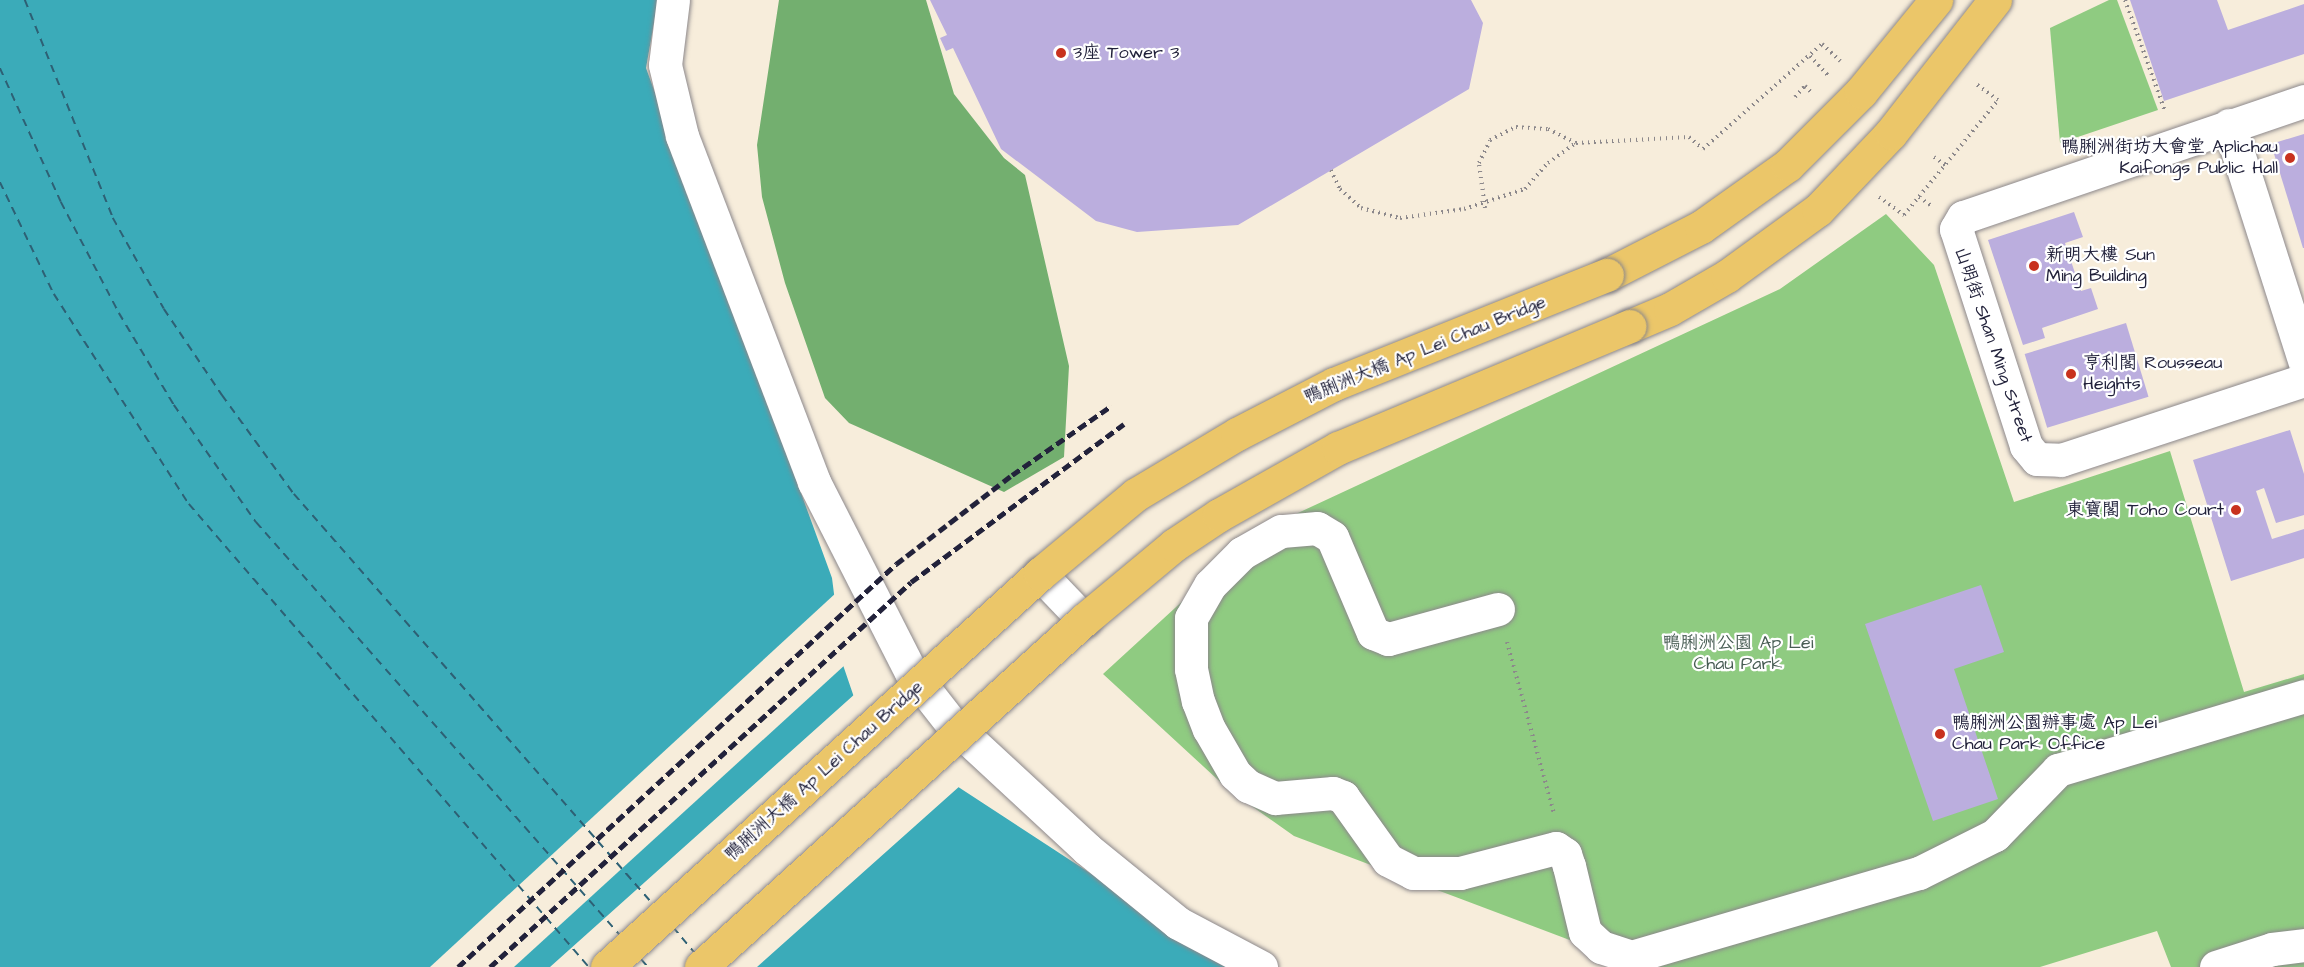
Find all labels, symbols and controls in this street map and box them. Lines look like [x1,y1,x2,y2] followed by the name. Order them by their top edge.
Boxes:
[1073,42,1179,64] place label: 3座 Tower 3
[1054,46,1068,60] marker: 3座 Tower 3
[2061,137,2278,180] place label: 鴨脷洲街坊大會堂 Aplichau Kaifongs Public Hall
[2283,151,2297,165] marker: 鴨脷洲街坊大會堂 Aplichau Kaifongs Public Hall
[1949,244,2037,446] street label: 山明街 Shan Ming Street
[2046,245,2155,288] place label: 新明大樓 Sun Ming Building
[2027,259,2041,273] marker: 新明大樓 Sun Ming Building
[1301,291,1549,409] street label: 鴨脷洲大橋 Ap Lei Chau Bridge
[2083,353,2222,395] place label: 亨利閣 Rousseau Heights
[2064,367,2078,381] marker: 亨利閣 Rousseau Heights
[2066,499,2224,521] place label: 東寶閣 Toho Court
[2229,503,2243,517] marker: 東寶閣 Toho Court
[1663,633,1813,676] park label: 鴨脷洲公園 Ap Lei Chau Park
[721,676,927,866] street label: 鴨脷洲大橋 Ap Lei Chau Bridge
[1952,713,2157,756] place label: 鴨脷洲公園辦事處 Ap Lei Chau Park Office
[1933,727,1947,741] marker: 鴨脷洲公園辦事處 Ap Lei Chau Park Office

